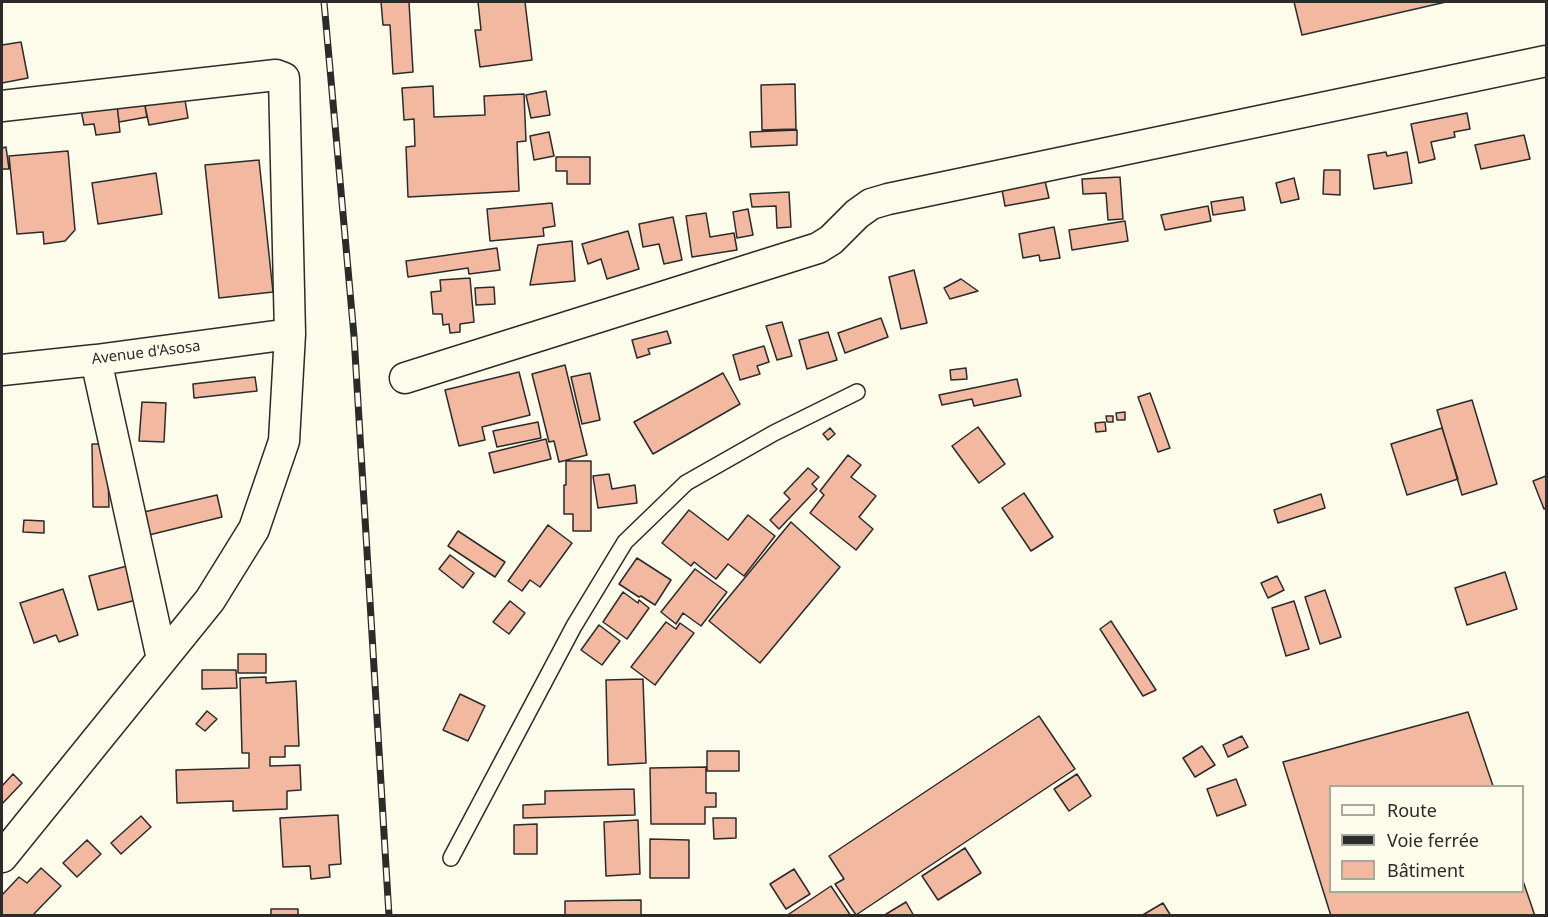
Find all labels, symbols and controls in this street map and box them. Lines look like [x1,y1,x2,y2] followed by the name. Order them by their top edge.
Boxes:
[91,337,201,369] street label: Avenue d'Asosa
[1329,785,1524,893] legend
[1387,798,1437,822] text: Route
[1387,828,1479,852] text: Voie ferrée
[1387,858,1465,882] text: Bâtiment

